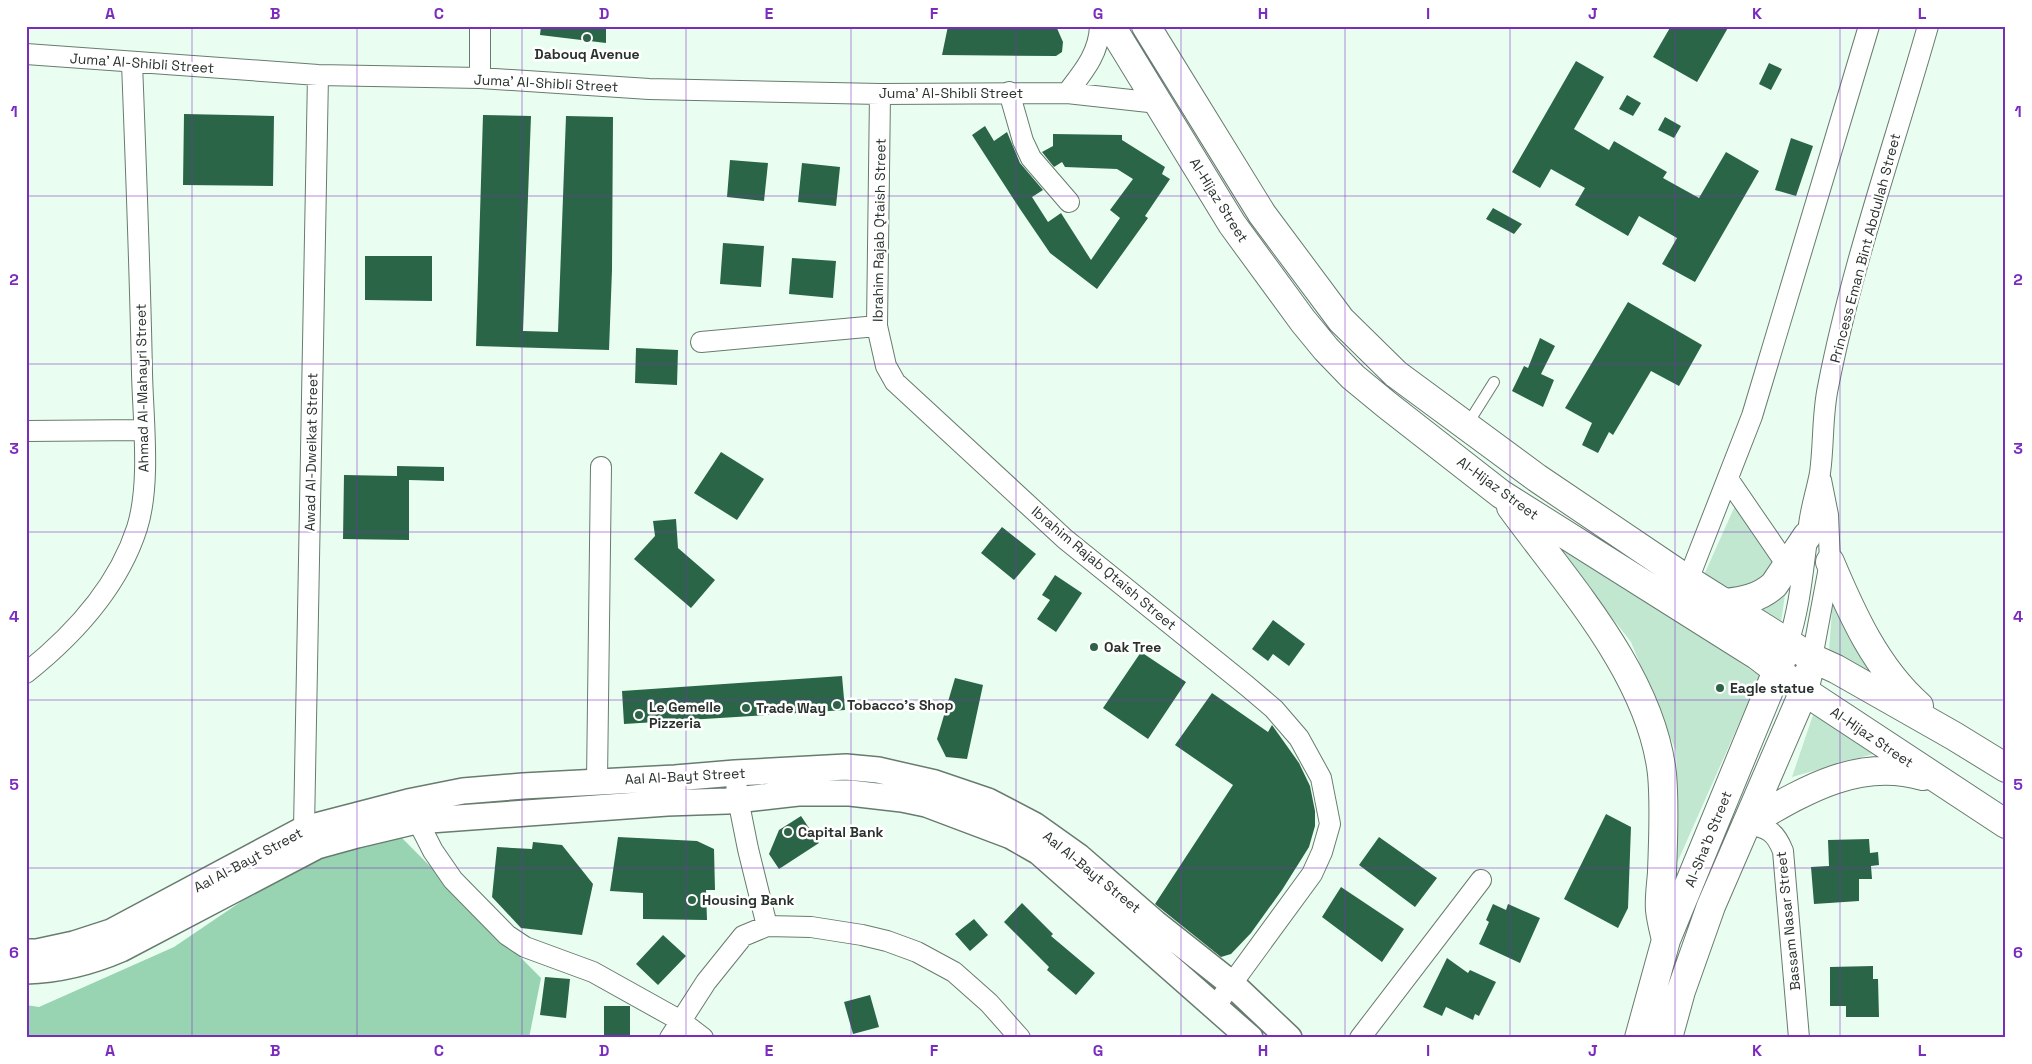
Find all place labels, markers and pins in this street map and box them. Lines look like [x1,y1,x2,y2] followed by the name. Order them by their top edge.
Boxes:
[581,32,593,44] marker: Dabouq Avenue
[534,45,640,63] place label: Dabouq Avenue
[1104,638,1161,656] place label: Oak Tree
[1088,641,1100,653] marker: Oak Tree
[1730,679,1814,697] place label: Eagle statue
[1714,682,1726,694] marker: Eagle statue
[847,696,954,714] place label: Tobacco's Shop
[649,698,721,732] place label: Le Gemelle Pizzeria
[756,699,826,717] place label: Trade Way
[831,699,843,711] marker: Tobacco's Shop
[740,702,752,714] marker: Trade Way
[633,709,645,721] marker: Le Gemelle Pizzeria
[798,823,884,841] place label: Capital Bank
[782,826,794,838] marker: Capital Bank
[702,891,795,909] place label: Housing Bank
[686,894,698,906] marker: Housing Bank

